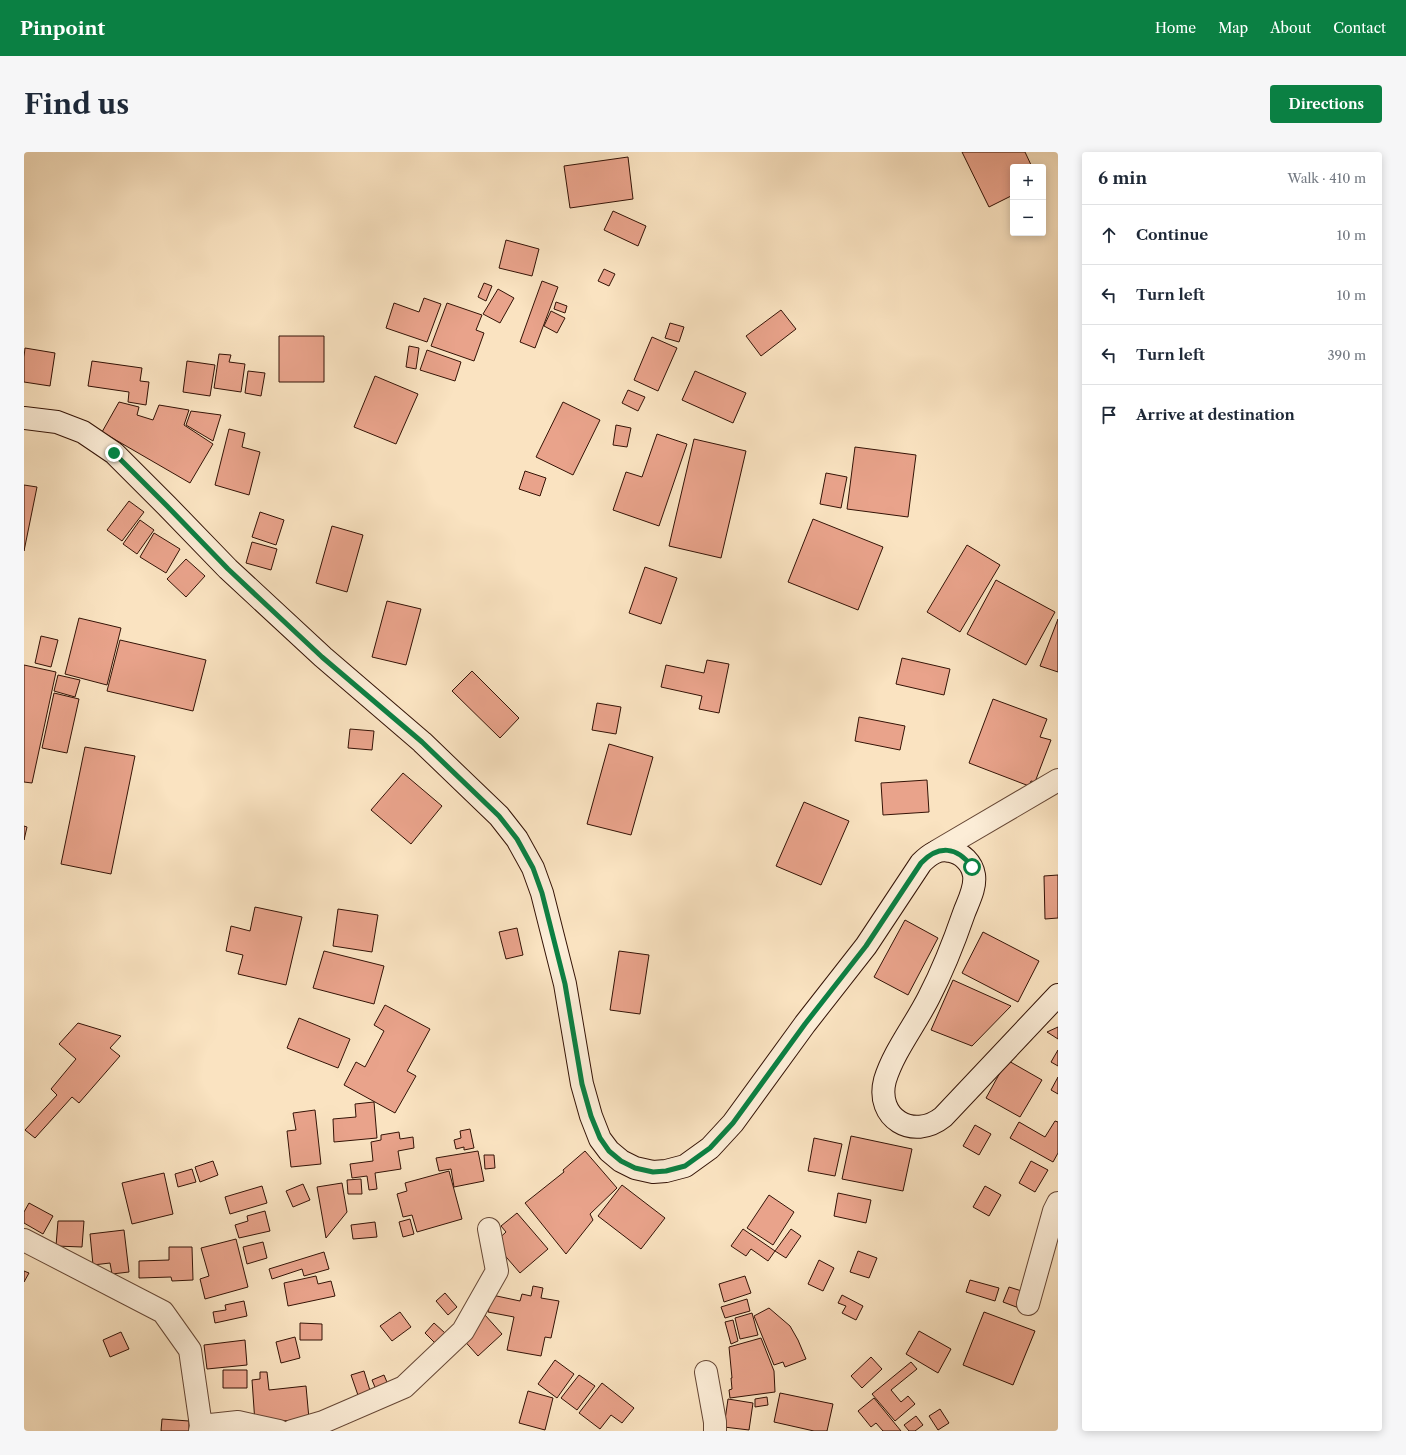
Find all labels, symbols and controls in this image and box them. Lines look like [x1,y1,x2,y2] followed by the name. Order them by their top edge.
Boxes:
[20,17,105,40] text: Pinpoint
[1155,19,1196,37] text: Home
[1218,19,1248,37] text: Map
[1270,19,1311,37] text: About
[1333,19,1386,37] text: Contact
[1270,85,1382,123] button: Directions
[24,87,129,121] text: Find us
[1010,164,1046,236] map controls
[1010,164,1046,200] button: +
[1098,168,1147,188] text: 6 min
[1288,170,1366,186] text: Walk · 410 m
[1010,200,1046,236] button: −
[1098,224,1120,246] icon: ahead
[1136,225,1208,244] text: Continue
[1337,227,1366,243] text: 10 m
[1098,284,1120,306] icon: left
[1136,285,1205,304] text: Turn left
[1337,287,1366,303] text: 10 m
[1098,344,1120,366] icon: left
[1136,345,1205,364] text: Turn left
[1327,347,1366,363] text: 390 m
[1098,404,1120,426] icon: arrive
[1136,405,1295,424] text: Arrive at destination
[105,444,123,462] route end
[963,858,981,876] route start

